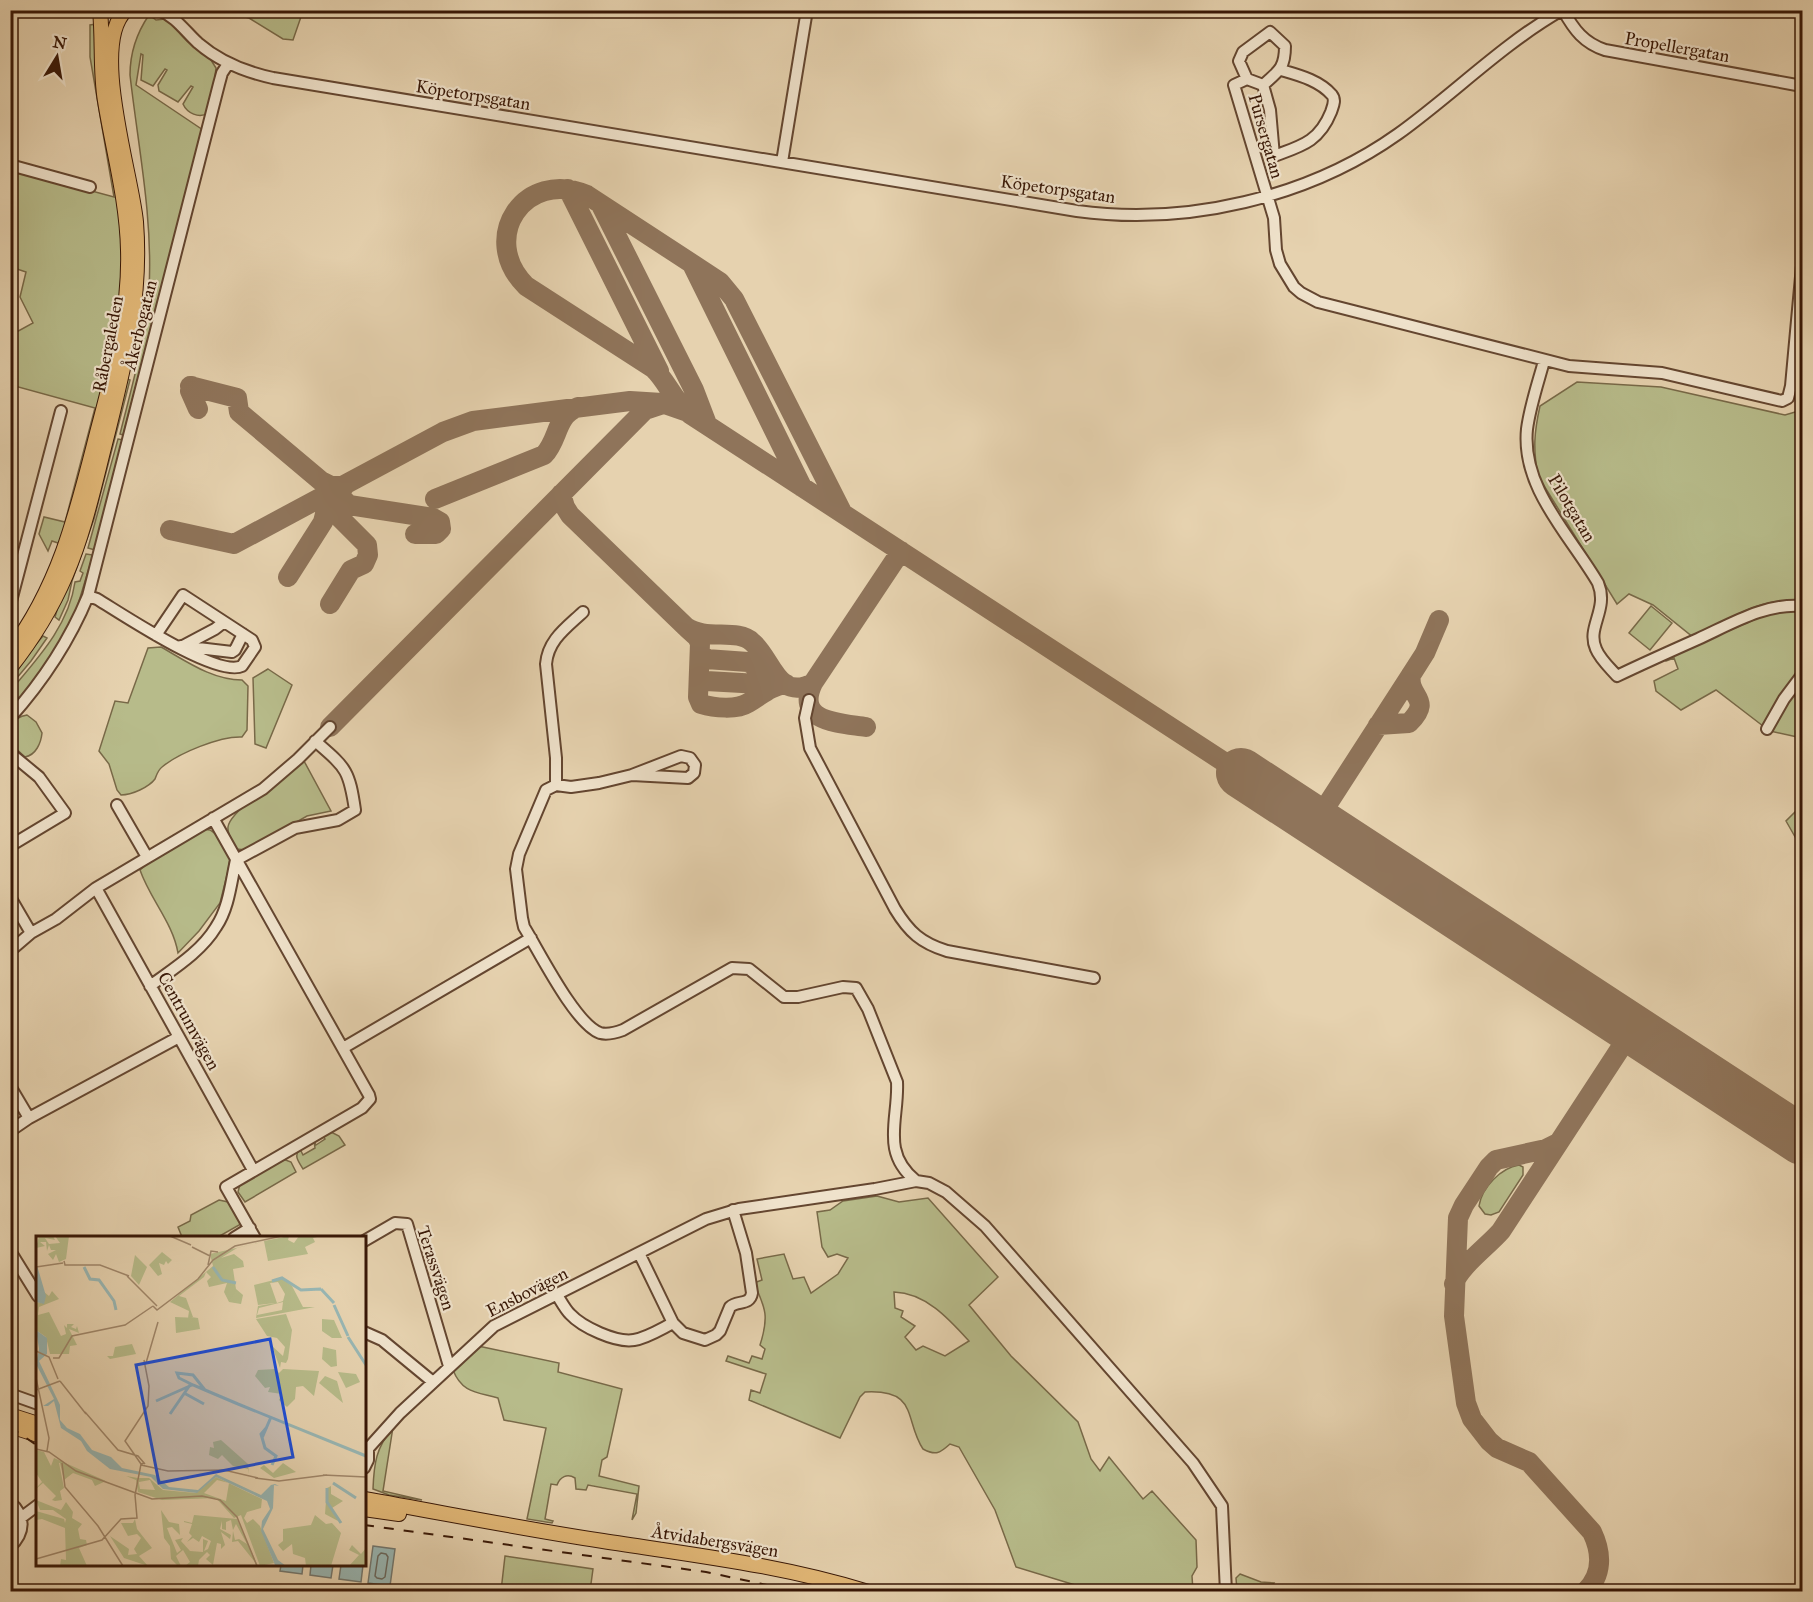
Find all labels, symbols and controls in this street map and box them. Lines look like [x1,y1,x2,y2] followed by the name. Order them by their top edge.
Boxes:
[27,27,87,87] north arrow
[1623,27,1731,68] street label: Propellergatan
[51,32,69,53] text: N
[414,75,532,116] street label: Köpetorpsgatan
[1242,91,1289,181] street label: Pursergatan
[999,170,1117,209] street label: Köpetorpsgatan
[118,277,163,374] street label: Åkerbogatan
[88,294,129,394] street label: Råbergaleden
[1542,470,1601,547] street label: Pilotgatan
[152,968,225,1075] street label: Centrumvägen
[411,1223,460,1314] street label: Terassvägen
[36,1236,366,1566] inset map
[482,1262,572,1323] street label: Ensbovägen
[649,1520,780,1563] street label: Åtvidabergsvägen

